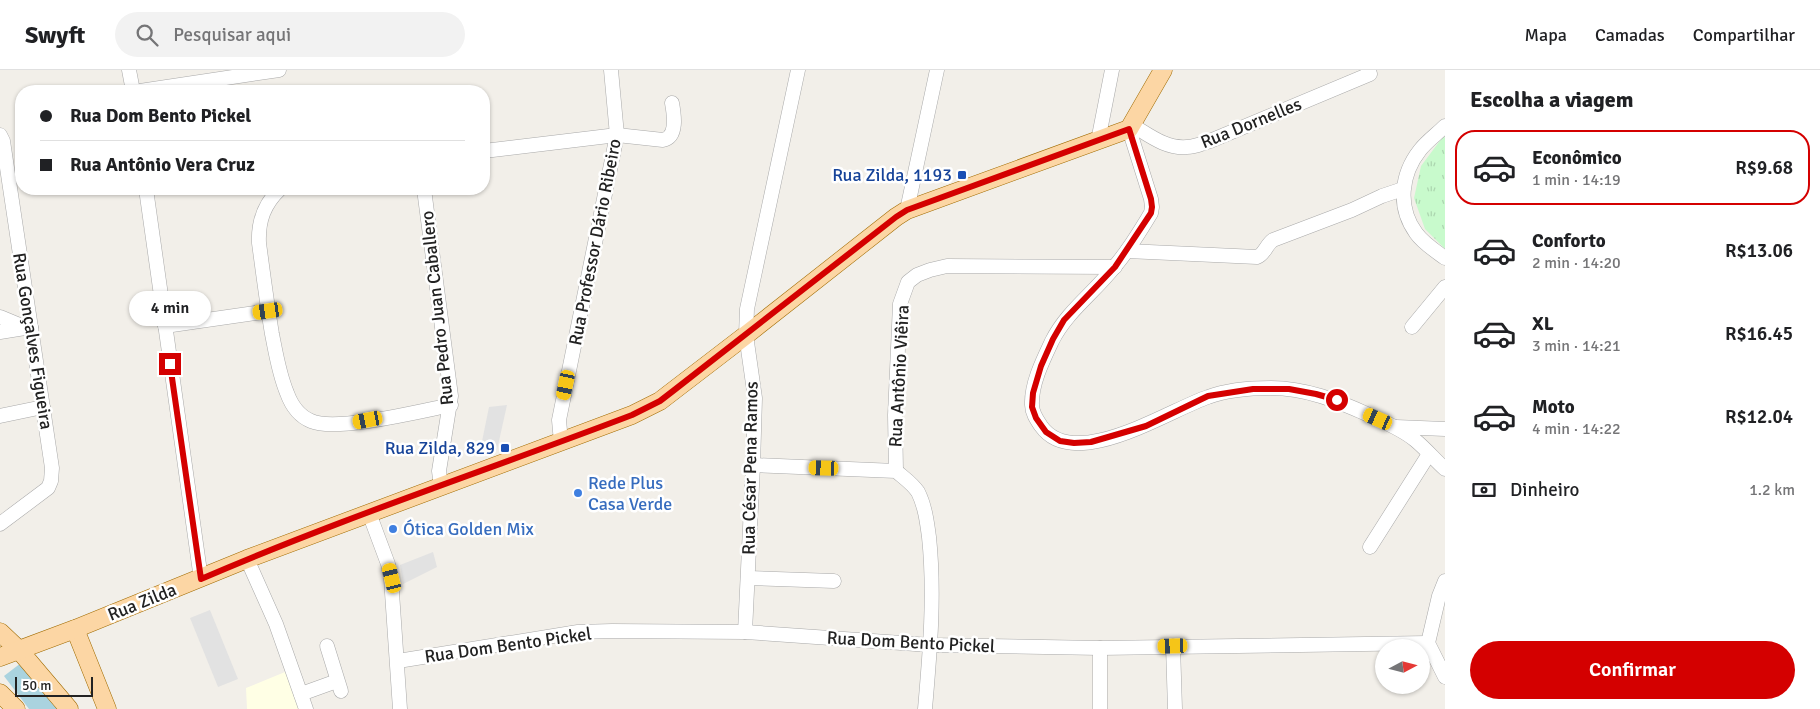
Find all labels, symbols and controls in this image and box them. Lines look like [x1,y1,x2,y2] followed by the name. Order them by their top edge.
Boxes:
[115,12,465,57] search box
[25,20,85,50] text: Swyft
[133,21,161,49] icon: search
[173,23,291,47] text: Pesquisar aqui
[1525,24,1567,46] text: Mapa
[1595,24,1665,46] text: Camadas
[1693,24,1795,46] text: Compartilhar
[1470,86,1634,113] text: Escolha a viagem
[1197,93,1305,153] street label: Rua Dornelles
[70,104,251,128] text: Rua Dom Bento Pickel
[564,137,626,347] street label: Rua Professor Dário Ribeiro
[1472,145,1517,190] icon: car
[1532,146,1622,170] text: Econômico
[70,153,255,177] text: Rua Antônio Vera Cruz
[1735,156,1793,180] text: R$9.68
[832,164,952,186] place label: Rua Zilda, 1193
[956,169,968,181] marker: Rua Zilda, 1193
[1532,170,1621,190] text: 1 min · 14:19
[416,210,458,406] street label: Rua Pedro Juan Caballero
[1472,228,1517,273] icon: car
[1532,229,1606,253] text: Conforto
[1725,239,1793,263] text: R$13.06
[8,251,58,431] street label: Rua Gonçalves Figueira
[1532,253,1621,273] text: 2 min · 14:20
[129,292,211,326] callout: 4 min
[151,298,189,318] text: 4 min
[252,301,283,321] car
[884,304,914,448] street label: Rua Antônio Viêira
[1472,311,1517,356] icon: car
[1532,312,1554,336] text: XL
[1725,322,1793,346] text: R$16.45
[1532,336,1621,356] text: 3 min · 14:21
[159,353,181,375] route end
[555,369,576,401] car
[737,381,763,555] street label: Rua César Pena Ramos
[1326,389,1348,411] route start
[1472,394,1517,439] icon: car
[1532,395,1575,419] text: Moto
[1725,405,1793,429] text: R$12.04
[1361,406,1394,432] car
[351,410,384,430] car
[1532,419,1621,439] text: 4 min · 14:22
[385,437,495,459] place label: Rua Zilda, 829
[499,442,511,454] marker: Rua Zilda, 829
[808,460,839,476] car
[588,472,672,515] place label: Rede Plus Casa Verde
[1470,476,1498,504] icon: cash
[1510,478,1579,502] text: Dinheiro
[1749,480,1795,500] text: 1.2 km
[572,487,584,499] marker: Rede Plus Casa Verde
[403,518,534,540] place label: Ótica Golden Mix
[387,523,399,535] marker: Ótica Golden Mix
[381,562,402,594] car
[104,578,180,626] street label: Rua Zilda
[423,622,593,668] street label: Rua Dom Bento Pickel
[826,627,996,657] street label: Rua Dom Bento Pickel
[1157,638,1188,654] car
[1375,639,1430,694] north arrow
[1375,639,1430,694] map controls
[1470,641,1795,699] button: Confirmar
[15,674,92,697] scale bar
[22,677,51,694] text: 50 m

